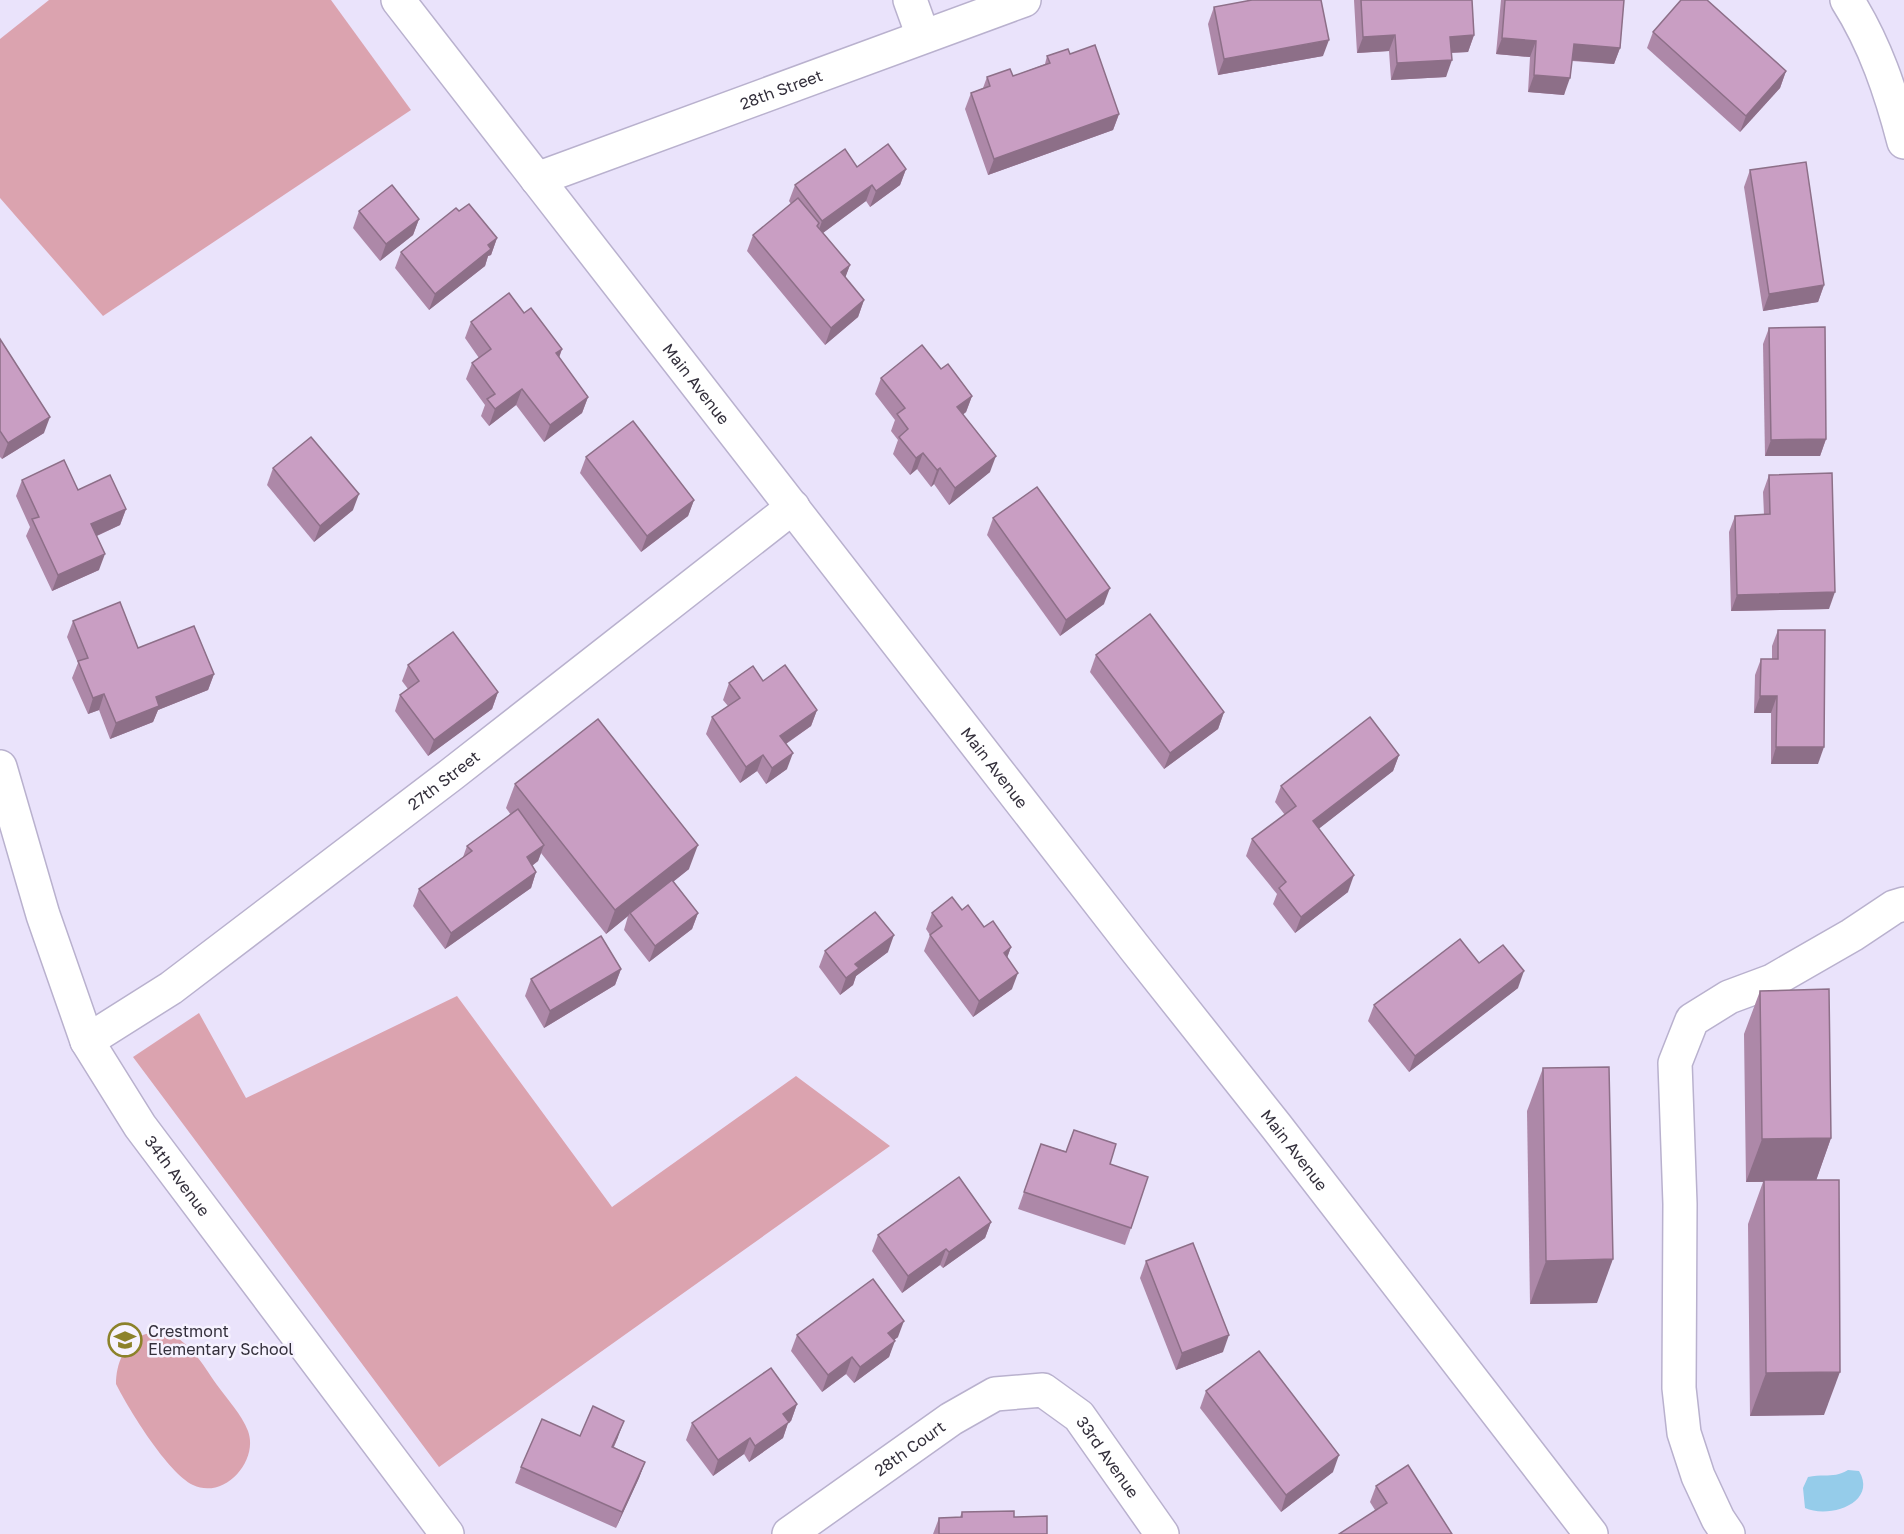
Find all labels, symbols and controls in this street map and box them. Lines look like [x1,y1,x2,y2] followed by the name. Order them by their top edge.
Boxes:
[737,65,825,114] street label: 28th Street
[658,339,734,428] street label: Main Avenue
[957,723,1032,812] street label: Main Avenue
[404,746,484,814] street label: 27th Street
[1257,1105,1332,1195] street label: Main Avenue
[141,1131,214,1220] street label: 34th Avenue
[148,1321,293,1359] place label: Crestmont Elementary School
[107,1322,143,1358] school or university icon: Crestmont Elementary School
[1072,1412,1143,1502] street label: 33rd Avenue
[870,1416,949,1480] street label: 28th Court

